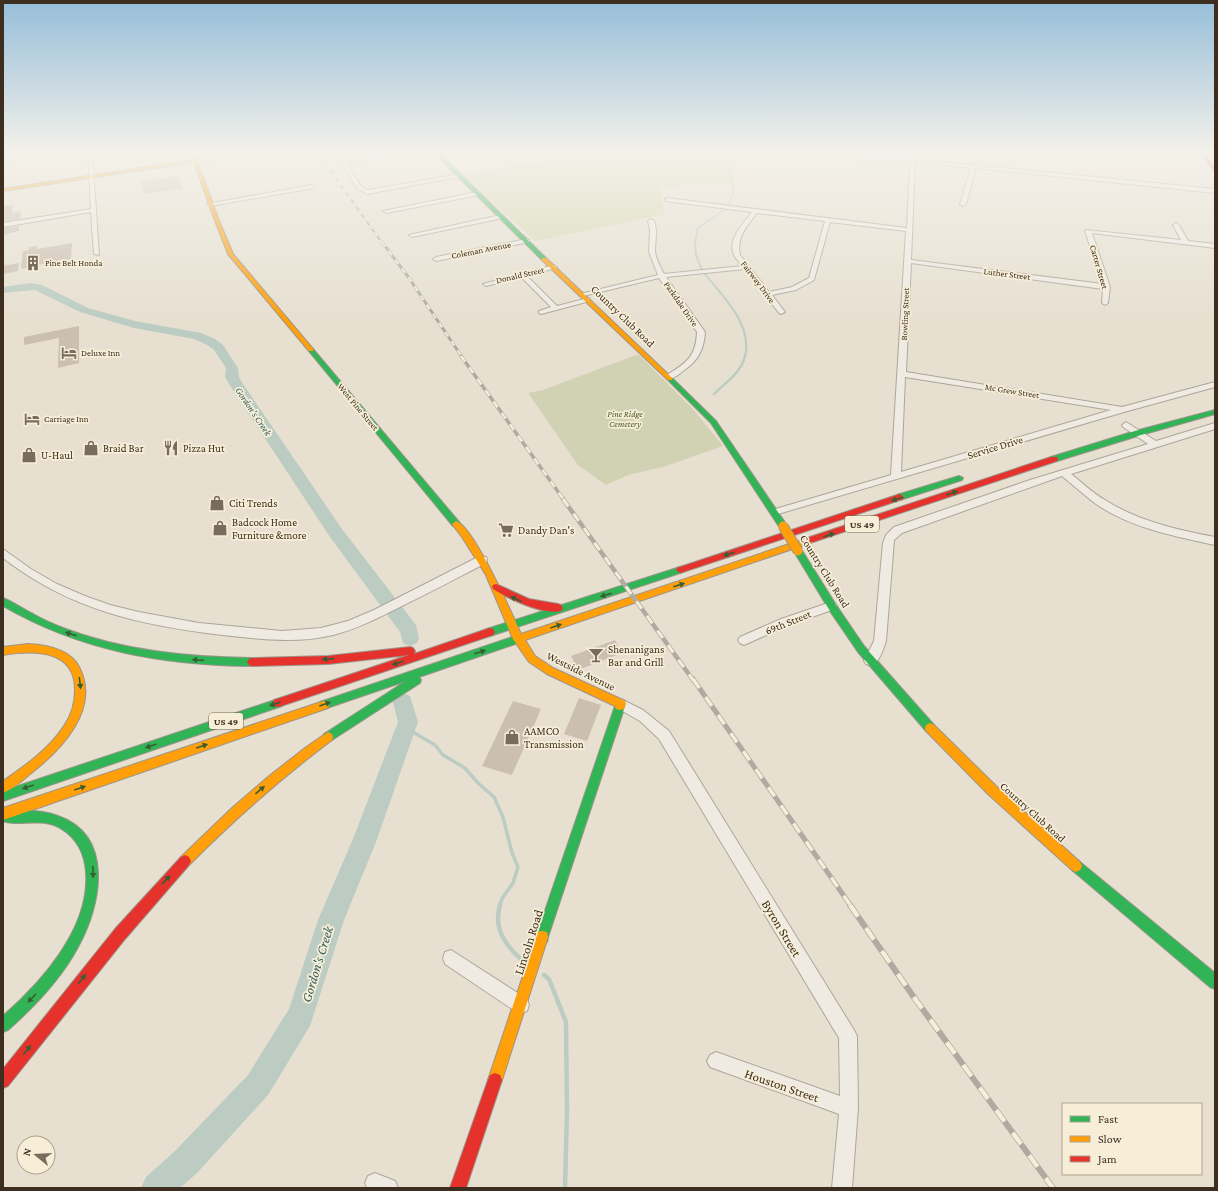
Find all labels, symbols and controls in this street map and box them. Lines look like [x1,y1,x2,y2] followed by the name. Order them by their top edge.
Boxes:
[450,239,512,261] street label: Coleman Avenue
[1088,244,1110,291] street label: Carter Street
[24,254,42,272] building icon: Pine Belt Honda
[45,258,102,268] place label: Pine Belt Honda
[739,259,777,305] street label: Fairway Drive
[495,264,546,285] street label: Donald Street
[983,266,1032,282] street label: Luther Street
[662,280,700,328] street label: Parkdale Drive
[588,283,657,350] street label: Country Club Road
[899,286,911,340] street label: Bowling Street
[60,344,78,362] hotel icon: Deluxe Inn
[81,348,120,358] place label: Deluxe Inn
[335,381,381,433] street label: West Pine Street
[984,382,1041,400] street label: Mc Grew Street
[233,385,274,438] water label: Gordon's Creek
[607,409,643,429] park label: Pine Ridge Cemetery
[23,410,41,428] hotel icon: Carriage Inn
[44,414,89,424] place label: Carriage Inn
[966,433,1024,461] street label: Service Drive
[82,439,100,457] shop icon: Braid Bar
[162,439,180,457] restaurant icon: Pizza Hut
[103,442,144,454] place label: Braid Bar
[183,442,225,454] place label: Pizza Hut
[20,446,38,464] shop icon: U-Haul
[41,449,73,461] place label: U-Haul
[947,490,959,496] one-way arrow
[208,494,226,512] shop icon: Citi Trends
[890,496,902,502] one-way arrow
[229,497,277,509] place label: Citi Trends
[232,516,306,541] place label: Badcock Home Furniture &more
[845,516,879,532] road number: US 49
[211,519,229,537] shop icon: Badcock Home Furniture &more
[497,521,515,539] supermarket icon: Dandy Dan's
[518,524,574,537] place label: Dandy Dan's
[797,532,852,610] street label: Country Club Road
[824,532,836,538] one-way arrow
[723,551,735,557] one-way arrow
[674,581,686,587] one-way arrow
[600,592,612,598] one-way arrow
[511,596,522,602] one-way arrow
[763,607,813,637] street label: 69th Street
[550,623,562,629] one-way arrow
[65,631,77,637] one-way arrow
[608,643,664,668] place label: Shenanigans Bar and Grill
[587,646,605,664] bar icon: Shenanigans Bar and Grill
[475,648,487,654] one-way arrow
[545,649,617,693] street label: Westside Avenue
[192,656,204,663] one-way arrow
[322,656,334,663] one-way arrow
[391,660,403,666] one-way arrow
[77,677,83,689] one-way arrow
[319,701,331,707] one-way arrow
[268,702,280,708] one-way arrow
[209,713,243,729] road number: US 49
[524,725,584,750] place label: AAMCO Transmission
[503,728,521,746] shop icon: AAMCO Transmission
[145,743,157,749] one-way arrow
[196,743,208,749] one-way arrow
[997,780,1068,845] street label: Country Club Road
[22,784,34,790] one-way arrow
[74,784,86,790] one-way arrow
[254,786,265,795] one-way arrow
[89,866,96,878] one-way arrow
[161,876,170,885] one-way arrow
[759,897,805,960] street label: Byron Street
[511,907,546,977] street label: Lincoln Road
[298,923,336,1004] water label: Gordon's Creek
[78,974,86,985] one-way arrow
[28,993,37,1003] one-way arrow
[23,1045,31,1056] one-way arrow
[743,1066,822,1105] street label: Houston Street
[1062,1103,1202,1175] legend
[1098,1112,1119,1126] text: Fast
[1098,1132,1122,1146] text: Slow
[16,1135,56,1175] north arrow
[20,1146,34,1157] text: N
[1097,1152,1117,1166] text: Jam

